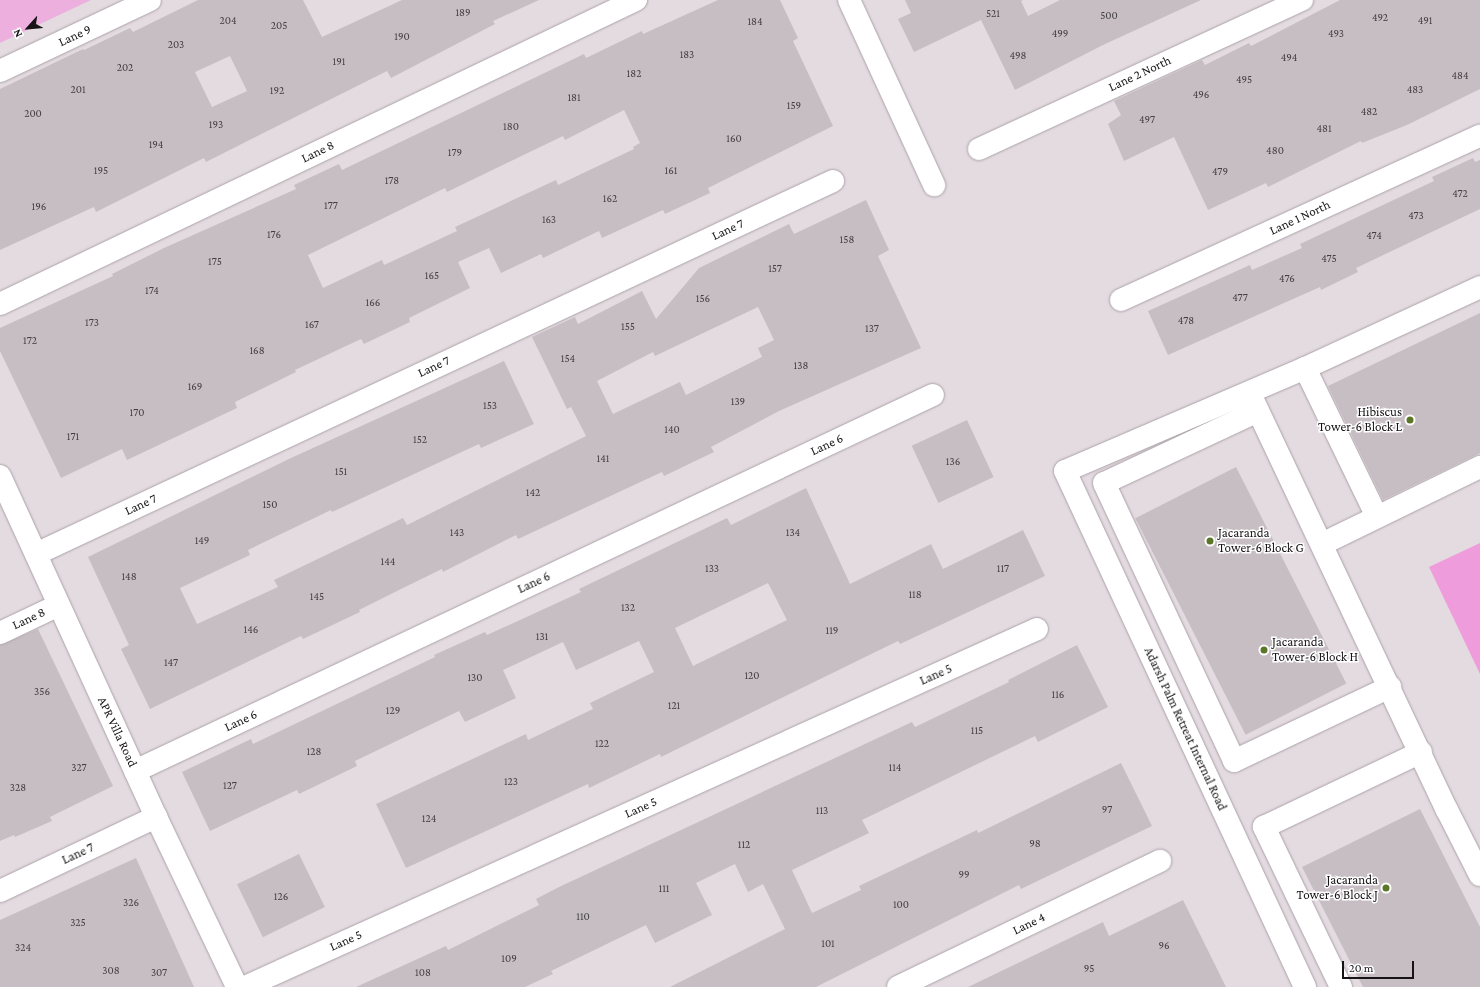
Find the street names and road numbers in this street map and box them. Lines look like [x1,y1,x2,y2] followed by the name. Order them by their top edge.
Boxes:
[56,22,94,50] street label: Lane 9
[1106,53,1174,95] street label: Lane 2 North
[299,137,337,167] street label: Lane 8
[1267,197,1333,239] street label: Lane 1 North
[709,216,747,244] street label: Lane 7
[415,353,453,381] street label: Lane 7
[808,431,846,459] street label: Lane 6
[122,491,160,519] street label: Lane 7
[515,569,553,597] street label: Lane 6
[10,605,48,633] street label: Lane 8
[1140,645,1230,813] street label: Adarsh Palm Retreat Internal Road
[917,661,955,689] street label: Lane 5
[94,694,140,770] street label: APR Villa Road
[222,707,260,735] street label: Lane 6
[622,794,660,822] street label: Lane 5
[59,840,97,868] street label: Lane 7
[1010,909,1048,939] street label: Lane 4
[327,927,365,955] street label: Lane 5

